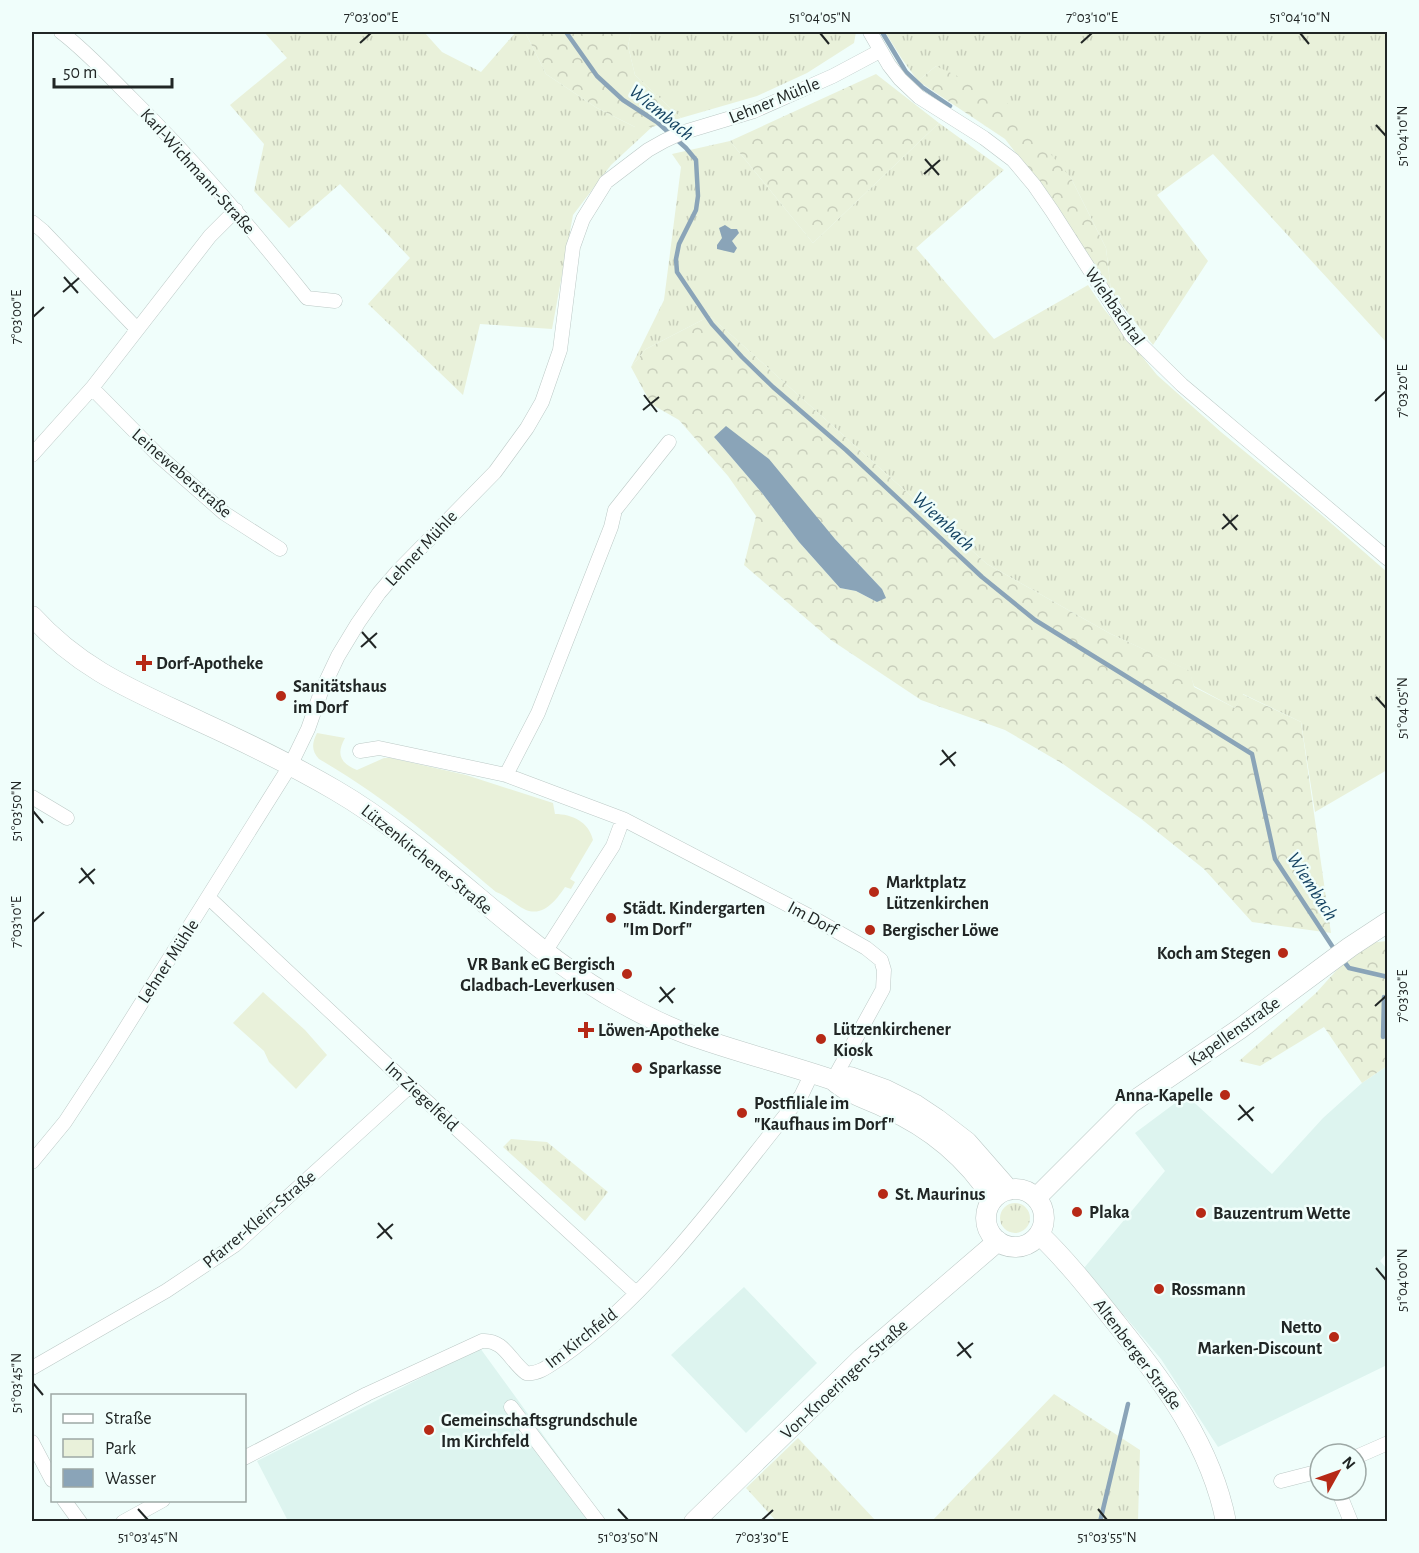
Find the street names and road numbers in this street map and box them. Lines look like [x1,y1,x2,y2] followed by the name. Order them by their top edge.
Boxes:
[726,75,822,127] street label: Lehner Mühle
[136,106,258,238] street label: Karl-Wichmann-Straße
[1081,264,1147,349] street label: Wiehbachtal
[128,426,235,522] street label: Leineweberstraße
[382,507,461,590] street label: Lehner Mühle
[357,802,495,918] street label: Lützenkirchener Straße
[785,898,842,940] street label: Im Dorf
[135,916,203,1007] street label: Lehner Mühle
[1186,994,1283,1070] street label: Kapellenstraße
[381,1059,461,1135] street label: Im Ziegelfeld
[200,1168,319,1272] street label: Pfarrer-Klein-Straße
[1090,1296,1185,1413] street label: Altenberger Straße
[542,1305,621,1372] street label: Im Kirchfeld
[778,1316,912,1443] street label: Von-Knoeringen-Straße

